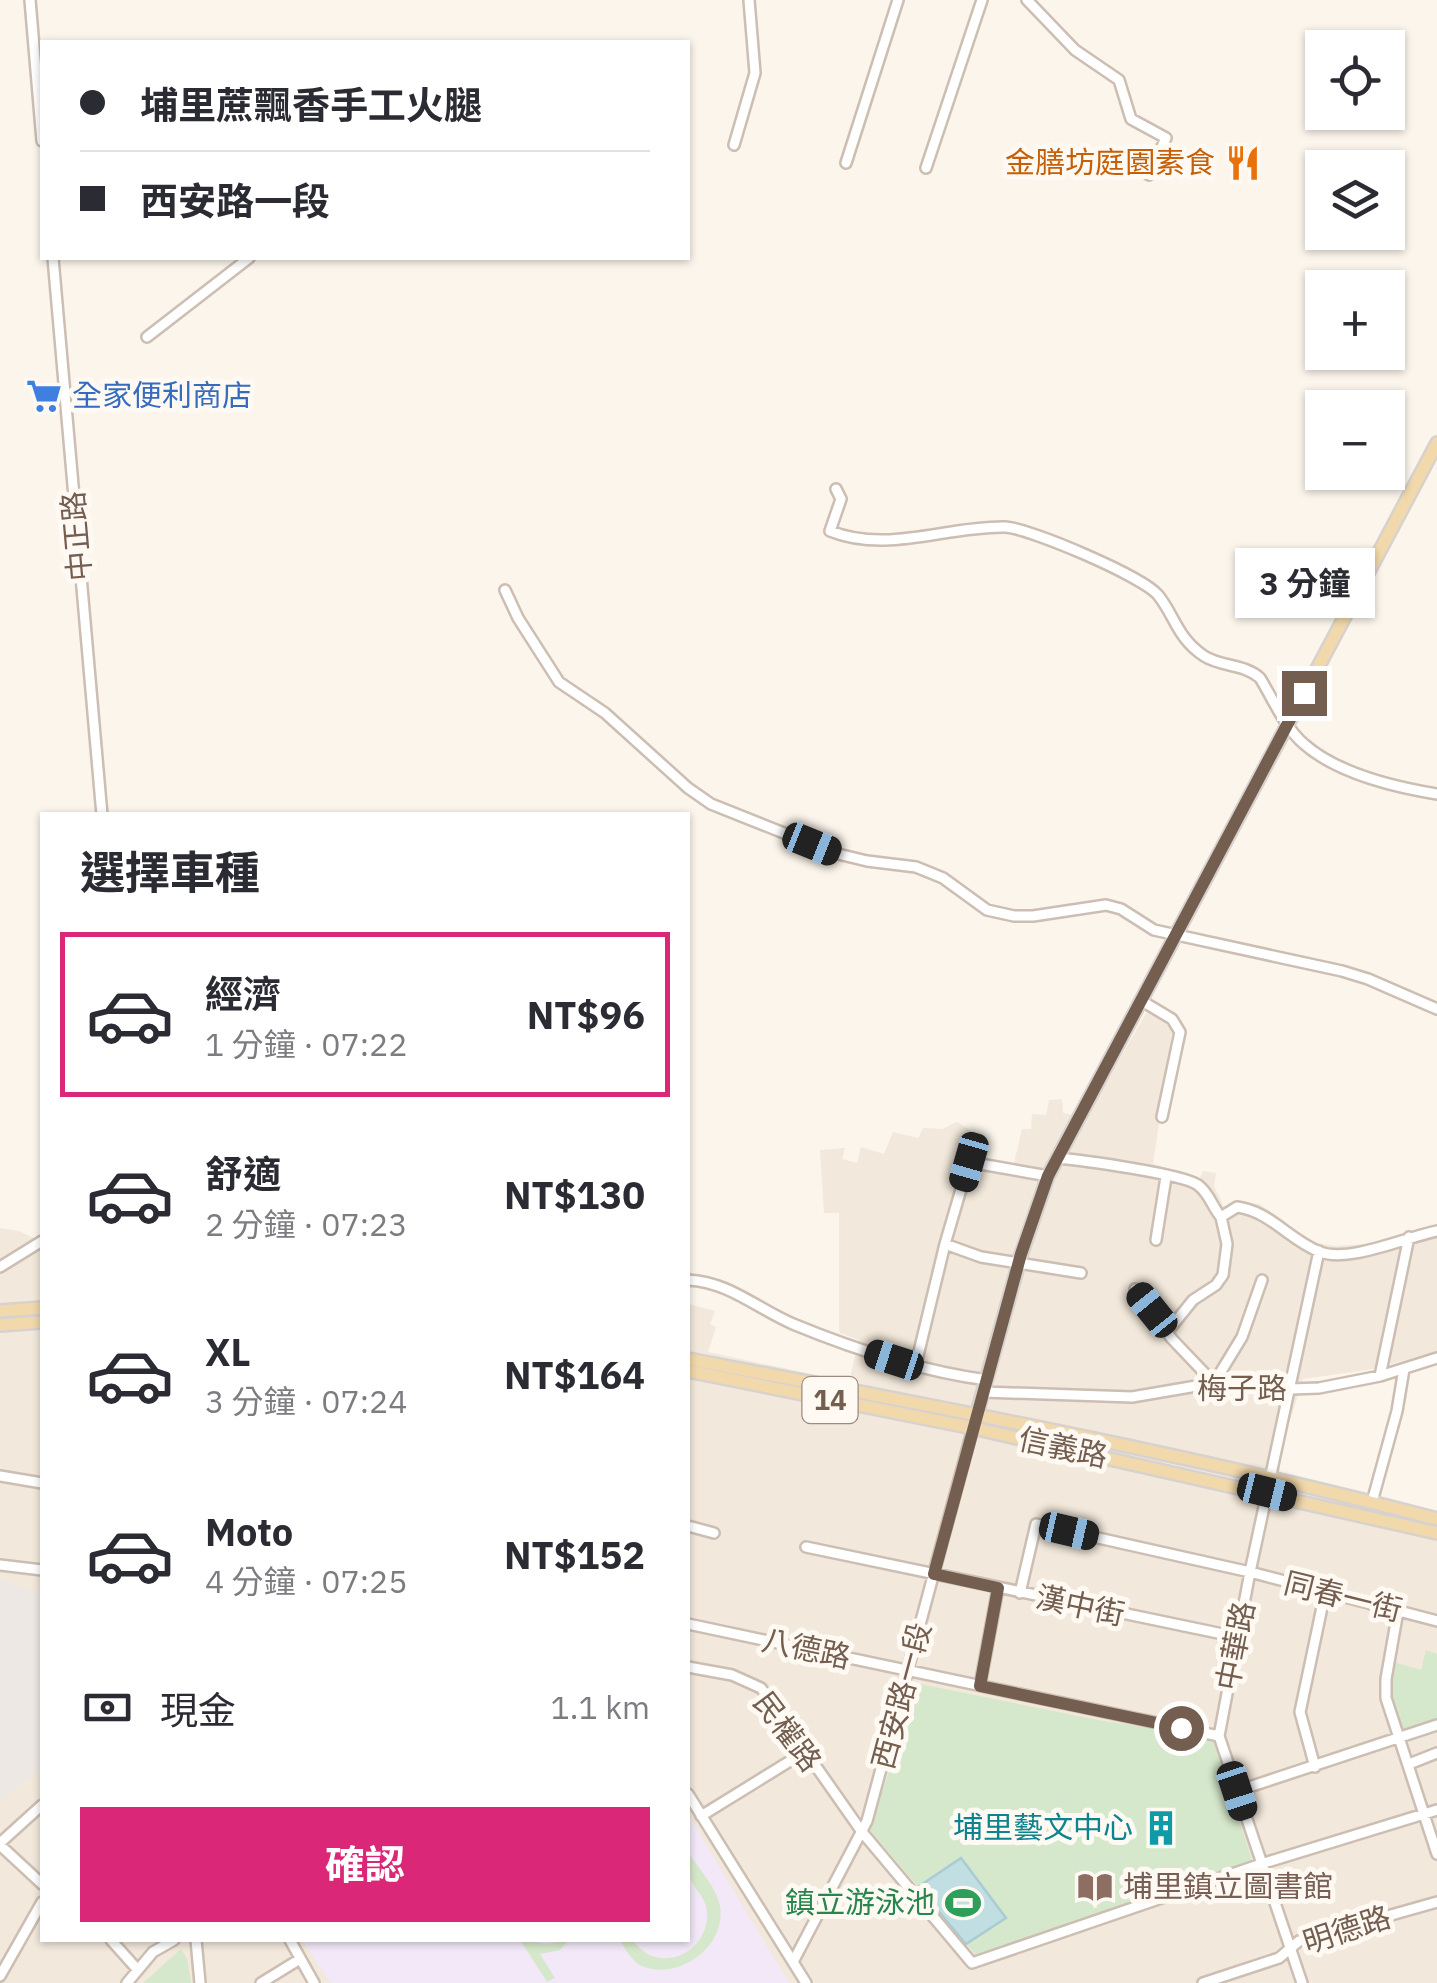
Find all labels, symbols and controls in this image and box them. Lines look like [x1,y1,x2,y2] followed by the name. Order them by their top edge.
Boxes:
[1305,30,1405,490] map controls
[1305,30,1405,130] button: locate
[140,80,482,129] text: 埔里蔗飄香手工火腿
[1005,142,1215,181] place label: 金膳坊庭園素食
[1224,144,1262,182] restaurant icon: 金膳坊庭園素食
[1305,150,1405,250] button: layers
[140,176,330,225] text: 西安路一段
[1305,270,1405,370] button: +
[72,375,252,414] place label: 全家便利商店
[25,377,63,415] supermarket icon: 全家便利商店
[1305,390,1405,490] button: −
[52,490,99,583] street label: 中正路
[1234,548,1374,618] callout: 3 分鐘
[1260,562,1350,604] text: 3 分鐘
[1282,671,1327,716] route end
[779,819,845,869] car
[80,843,260,901] text: 選擇車種
[205,969,281,1018] text: 經濟
[85,970,175,1060] icon: car
[527,990,645,1039] text: NT$96
[205,1023,407,1065] text: 1 分鐘 · 07:22
[946,1129,992,1195] car
[205,1149,281,1198] text: 舒適
[85,1150,175,1240] icon: car
[504,1170,645,1219] text: NT$130
[205,1203,407,1245] text: 2 分鐘 · 07:23
[1121,1277,1183,1343] car
[205,1327,251,1376] text: XL
[85,1330,175,1420] icon: car
[861,1336,927,1384] car
[504,1350,645,1399] text: NT$164
[1197,1368,1287,1407] street label: 梅子路
[802,1377,858,1423] road number: 14
[205,1380,407,1422] text: 3 分鐘 · 07:24
[1015,1418,1111,1475] street label: 信義路
[1234,1470,1300,1514] car
[205,1507,293,1556] text: Moto
[85,1510,175,1600] icon: car
[1036,1510,1102,1552] car
[504,1530,645,1579] text: NT$152
[205,1560,407,1602] text: 4 分鐘 · 07:25
[1280,1562,1406,1629] street label: 同春一街
[1032,1576,1128,1633] street label: 漢中街
[1207,1598,1262,1694] street label: 中華路
[862,1618,939,1773] street label: 西安路一段
[758,1619,854,1676] street label: 八德路
[80,1680,135,1735] icon: cash
[746,1683,831,1779] street label: 民權路
[160,1685,236,1734] text: 現金
[551,1686,650,1728] text: 1.1 km
[1159,1706,1204,1751] route start
[1213,1758,1261,1824] car
[80,1807,650,1922] button: 確認
[953,1807,1133,1846] place label: 埔里藝文中心
[1142,1809,1180,1847] building icon: 埔里藝文中心
[1123,1866,1333,1905] place label: 埔里鎮立圖書館
[1076,1868,1114,1906] library icon: 埔里鎮立圖書館
[785,1882,935,1921] place label: 鎮立游泳池
[944,1884,982,1922] sports icon: 鎮立游泳池
[1298,1896,1395,1961] street label: 明德路

